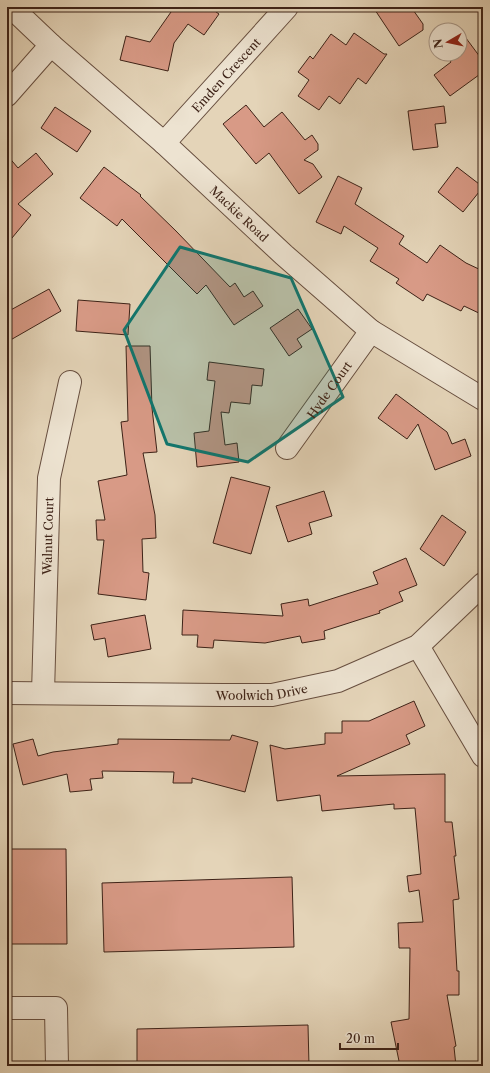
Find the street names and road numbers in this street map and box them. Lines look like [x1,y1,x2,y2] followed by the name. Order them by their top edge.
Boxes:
[188,34,264,115] street label: Emden Crescent
[207,182,272,245] street label: Mackie Road
[303,357,355,421] street label: Hyde Court
[39,496,56,576] street label: Walnut Court
[215,680,309,703] street label: Woolwich Drive

